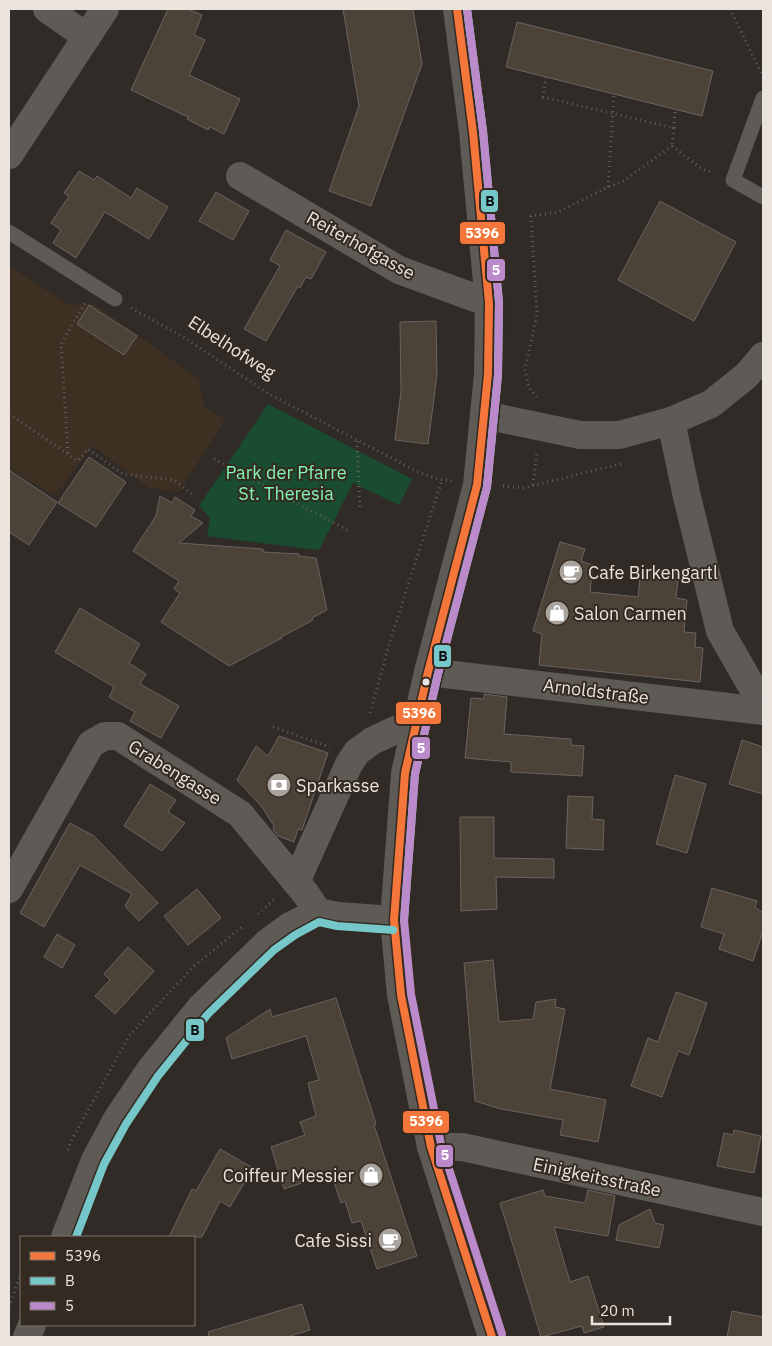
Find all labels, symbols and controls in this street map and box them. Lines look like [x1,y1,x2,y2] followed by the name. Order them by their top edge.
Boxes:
[480,189,499,213] line badge: B
[485,192,495,210] text: B
[303,206,419,284] street label: Reiterhofgasse
[459,221,506,245] line badge: 5396
[465,224,499,242] text: 5396
[486,258,506,282] line badge: 5
[492,261,500,279] text: 5
[184,310,281,384] street label: Elbelhofweg
[225,461,347,505] park label: Park der Pfarre St. Theresia
[558,559,584,585] cafe icon: Cafe Birkengartl
[588,561,718,584] place label: Cafe Birkengartl
[544,600,570,626] shop icon: Salon Carmen
[574,602,687,625] place label: Salon Carmen
[433,644,452,668] line badge: B
[438,647,448,665] text: B
[542,673,650,709] street label: Arnoldstraße
[421,677,431,687] unlabelled marker
[395,701,442,725] line badge: 5396
[402,704,436,722] text: 5396
[124,734,226,810] street label: Grabengasse
[411,736,431,760] line badge: 5
[417,739,425,757] text: 5
[266,772,292,798] bank icon: Sparkasse
[296,774,380,797] place label: Sparkasse
[185,1018,205,1042] line badge: B
[190,1021,200,1039] text: B
[402,1110,450,1134] line badge: 5396
[409,1112,443,1130] text: 5396
[435,1144,454,1168] line badge: 5
[441,1146,449,1164] text: 5
[531,1152,663,1202] street label: Einigkeitsstraße
[358,1162,384,1188] shop icon: Coiffeur Messier
[223,1164,354,1187] place label: Coiffeur Messier
[377,1227,403,1253] cafe icon: Cafe Sissi
[294,1229,372,1252] place label: Cafe Sissi
[20,1236,195,1326] legend
[65,1246,101,1265] text: 5396
[65,1271,75,1290] text: B
[592,1294,670,1326] scale bar
[65,1296,74,1315] text: 5
[600,1301,635,1320] text: 20 m

